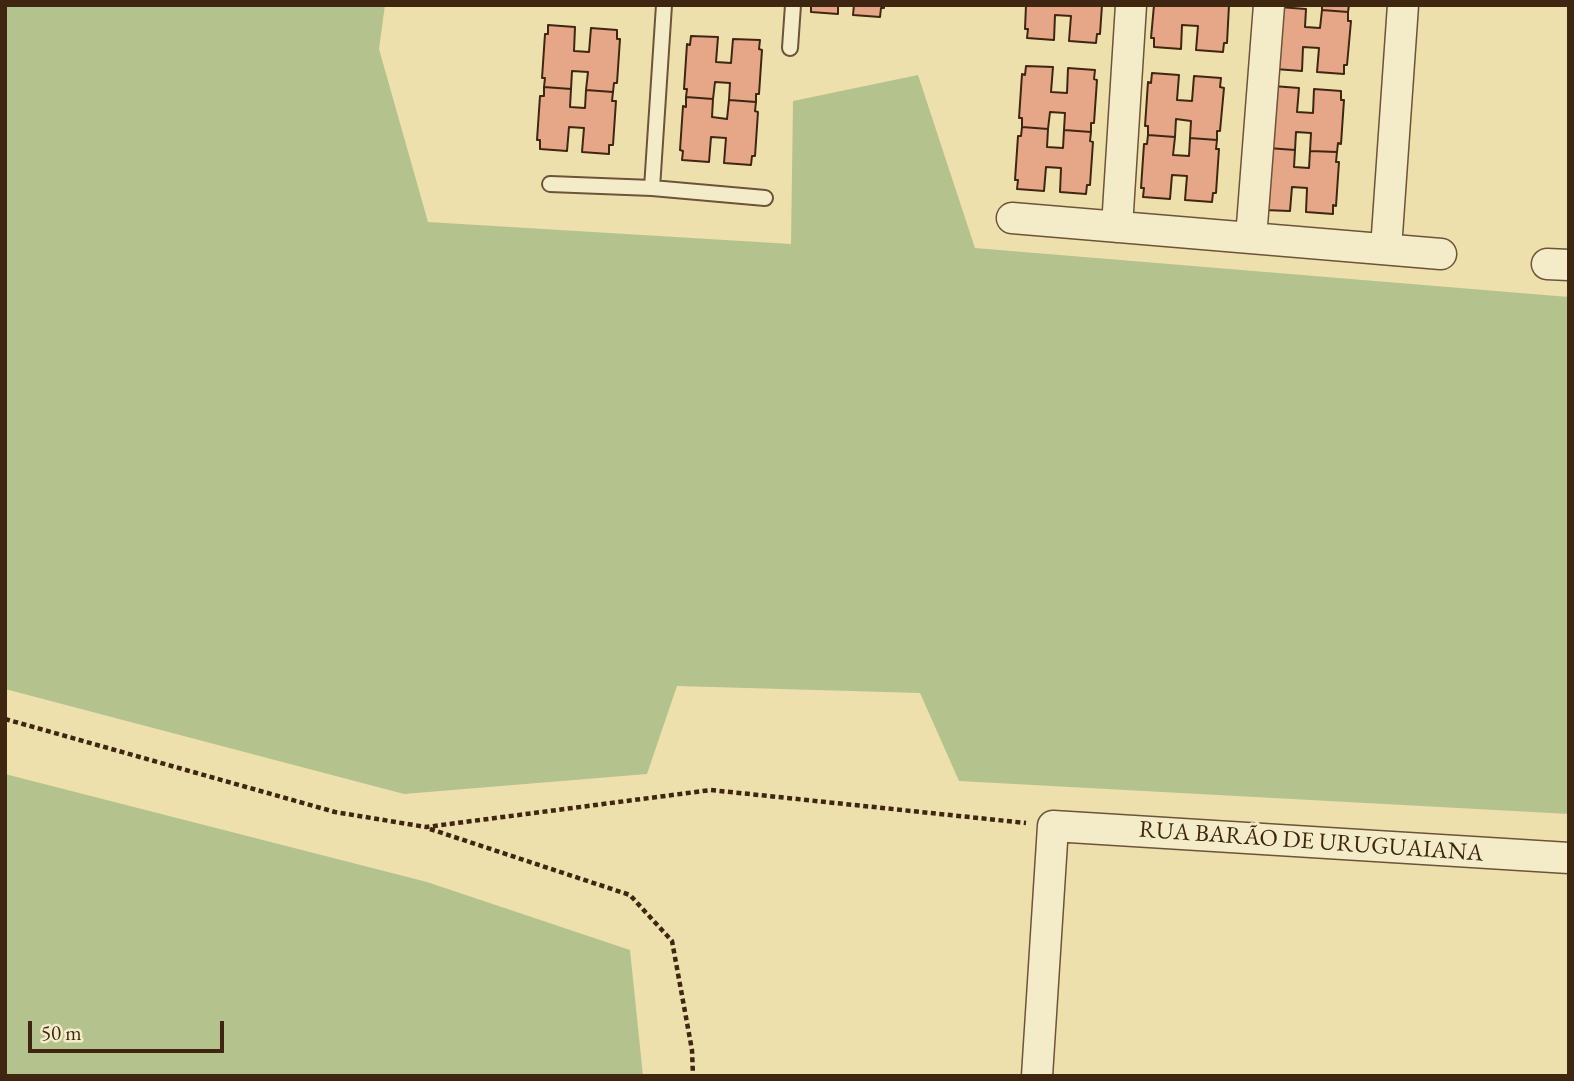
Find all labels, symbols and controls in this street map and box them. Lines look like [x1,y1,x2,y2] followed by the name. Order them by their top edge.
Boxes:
[1138,816,1484,868] street label: RUA BARÃO DE URUGUAIANA
[32,1007,228,1052] scale bar
[41,1019,82,1046] text: 50 m

